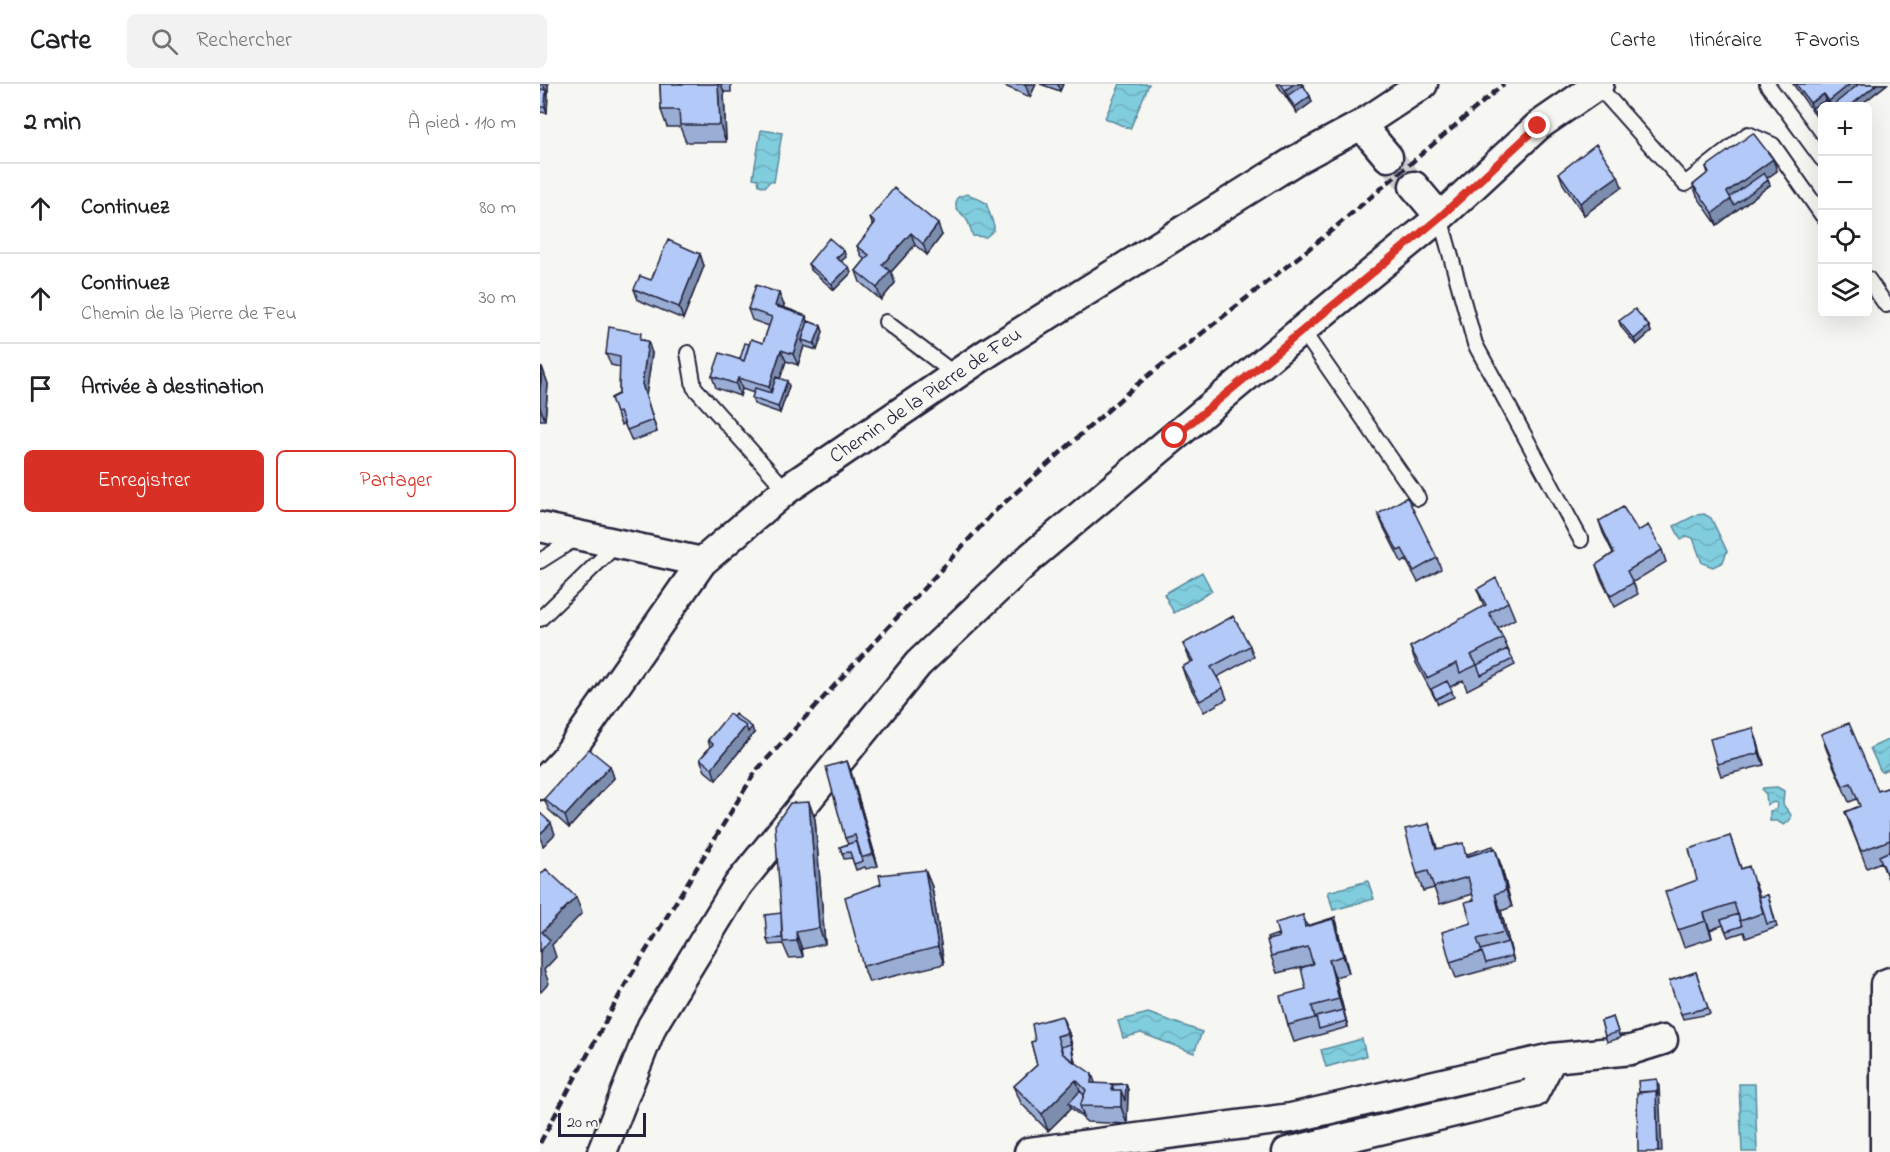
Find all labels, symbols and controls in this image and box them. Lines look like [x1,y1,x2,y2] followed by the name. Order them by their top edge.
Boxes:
[127,14,547,68] search box
[30,21,91,62] text: Carte
[148,25,181,58] icon: search
[196,25,292,57] text: Rechercher
[1610,26,1656,56] text: Carte
[1689,26,1762,56] text: Itinéraire
[1795,26,1860,56] text: Favoris
[1818,102,1872,318] map controls
[1818,102,1872,156] button: +
[24,104,81,142] text: 2 min
[408,109,516,138] text: À pied · 110 m
[1524,112,1550,138] route end
[1818,156,1872,210] button: −
[24,192,57,225] icon: ahead
[81,192,169,224] text: Continuez
[479,194,516,223] text: 80 m
[1818,210,1872,264] button: locate
[1818,264,1872,318] button: layers
[81,268,169,300] text: Continuez
[24,282,57,315] icon: ahead
[479,284,516,313] text: 30 m
[81,300,297,329] text: Chemin de la Pierre de Feu
[824,320,1028,472] street label: Chemin de la Pierre de Feu
[24,372,57,405] icon: arrive
[81,372,264,404] text: Arrivée à destination
[1161,422,1187,448] route start
[24,450,264,512] button: Enregistrer
[276,450,516,512] button: Partager
[558,1110,646,1138] scale bar
[567,1111,598,1135] text: 20 m

